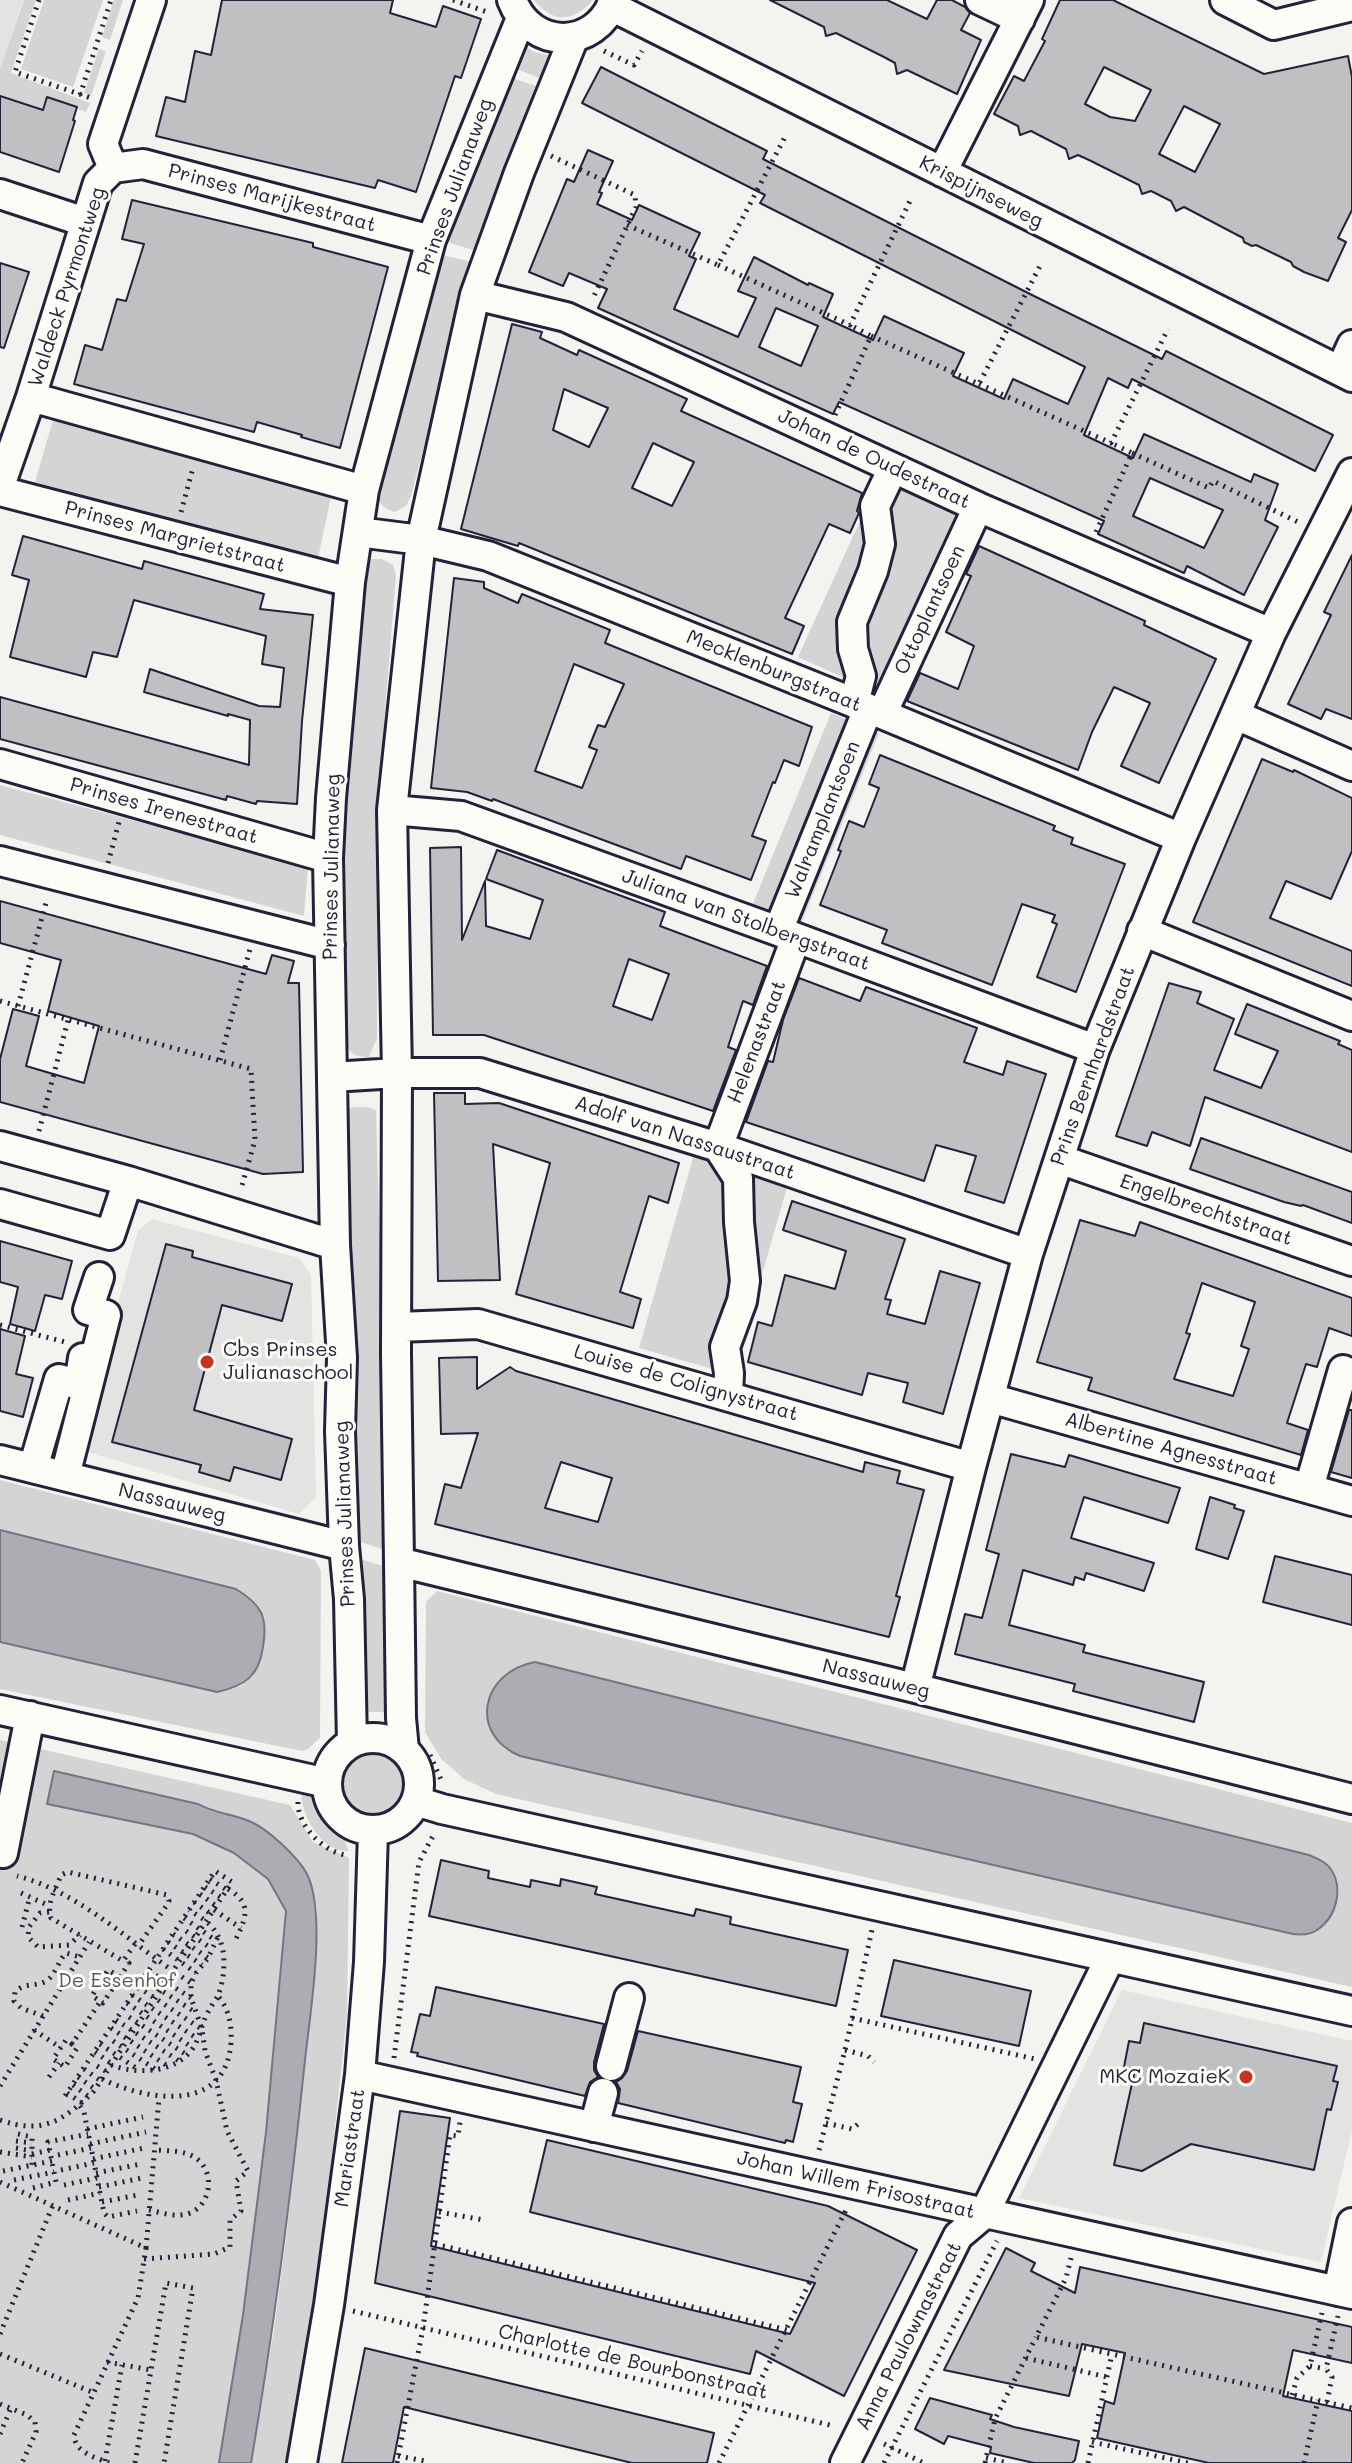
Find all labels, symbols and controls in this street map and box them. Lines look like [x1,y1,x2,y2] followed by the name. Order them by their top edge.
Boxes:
[412,95,498,279] street label: Prinses Julianaweg
[915,150,1047,234] street label: Krispijnseweg
[165,159,379,237] street label: Prinses Marijkestraat
[23,184,111,390] street label: Waldeck Pyrmontweg
[774,404,974,514] street label: Johan de Oudestraat
[62,496,288,578] street label: Prinses Margrietstraat
[890,541,970,679] street label: Ottoplantsoen
[683,625,865,717] street label: Mecklenburgstraat
[780,738,866,902] street label: Walramplantsoen
[67,773,261,849] street label: Prinses Irenestraat
[318,774,346,960] street label: Prinses Julianaweg
[619,864,873,976] street label: Juliana van Stolbergstraat
[1046,963,1140,1169] street label: Prins Bernhardstraat
[723,977,791,1107] street label: Helenastraat
[572,1091,798,1185] street label: Adolf van Nassaustraat
[1117,1169,1295,1251] street label: Engelbrechtstraat
[223,1338,354,1385] place label: Cbs Prinses Julianaschool
[571,1339,801,1427] street label: Louise de Colignystraat
[198,1353,216,1371] marker: Cbs Prinses Julianaschool
[1062,1407,1280,1491] street label: Albertine Agnesstraat
[330,1421,360,1607] street label: Prinses Julianaweg
[116,1478,228,1528] street label: Nassauweg
[820,1654,932,1704] street label: Nassauweg
[58,1969,176,1993] park label: De Essenhof
[1099,2065,1230,2089] place label: MKC MozaieK
[1237,2068,1255,2086] marker: MKC MozaieK
[330,2087,370,2209] street label: Mariastraat
[735,2146,977,2224] street label: Johan Willem Frisostraat
[851,2238,967,2434] street label: Anna Paulownastraat
[496,2319,770,2405] street label: Charlotte de Bourbonstraat

